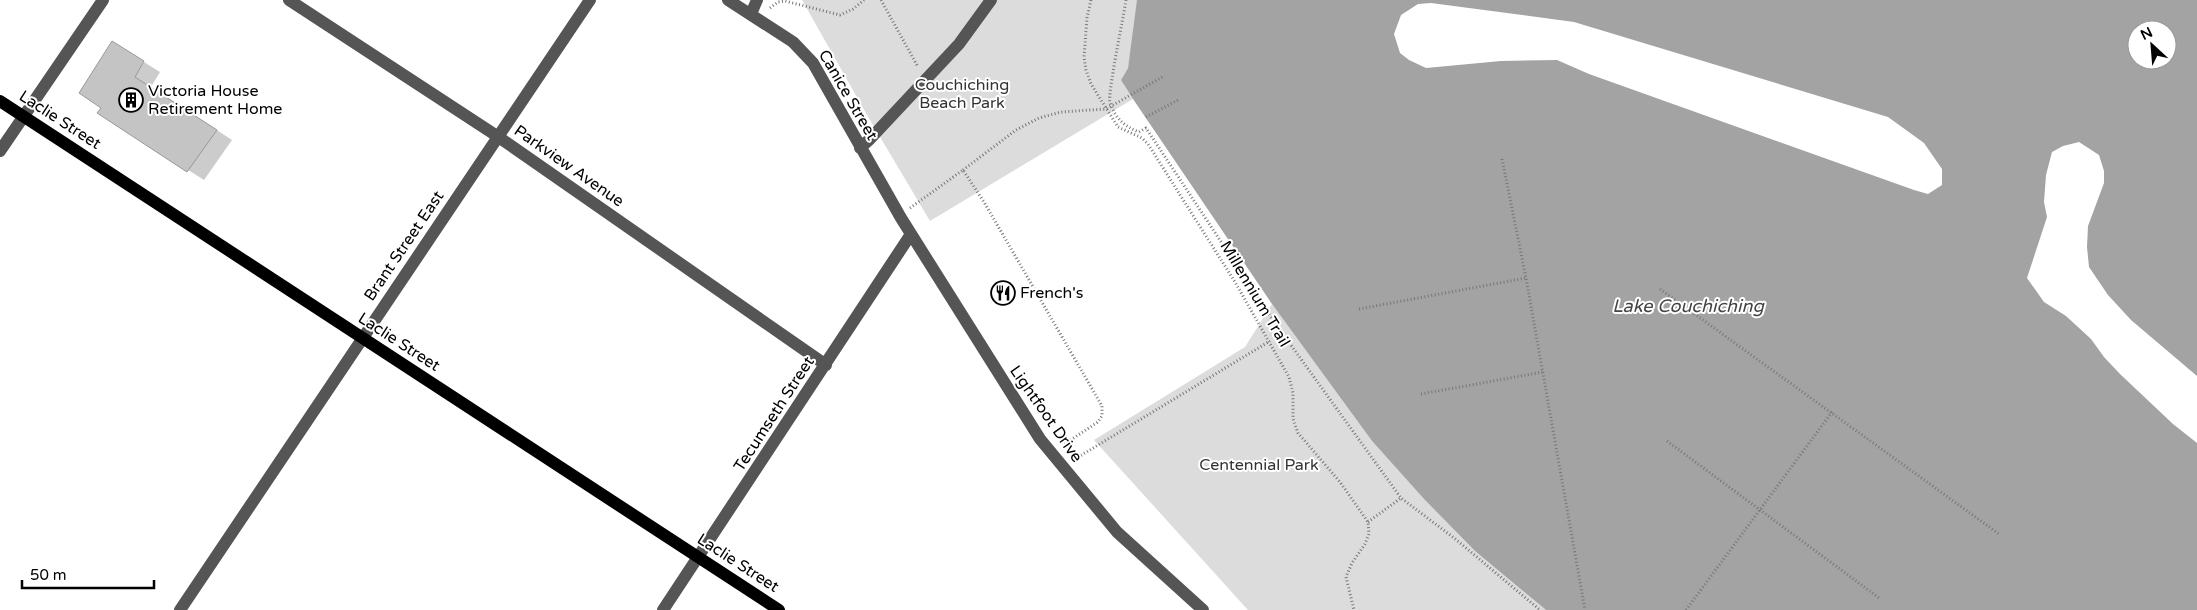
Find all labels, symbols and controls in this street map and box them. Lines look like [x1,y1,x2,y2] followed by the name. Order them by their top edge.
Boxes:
[2127,20,2177,70] north arrow
[2138,24,2155,44] text: N
[814,46,882,144] street label: Canice Street
[915,75,1009,113] park label: Couchiching Beach Park
[148,81,282,119] place label: Victoria House Retirement Home
[15,86,105,154] street label: Laclie Street
[118,87,144,113] building icon: Victoria House Retirement Home
[510,121,628,211] street label: Parkview Avenue
[360,187,448,305] street label: Brant Street East
[1215,237,1295,351] street label: Millennium Trail
[990,280,1016,306] restaurant icon: French's
[1020,283,1084,303] place label: French's
[1612,295,1765,317] water label: Lake Couchiching
[354,308,444,376] street label: Laclie Street
[729,353,819,475] street label: Tecumseth Street
[1005,362,1087,466] street label: Lightfoot Drive
[1199,455,1319,475] park label: Centennial Park
[693,529,783,597] street label: Laclie Street
[22,558,155,590] scale bar
[30,566,67,584] text: 50 m

